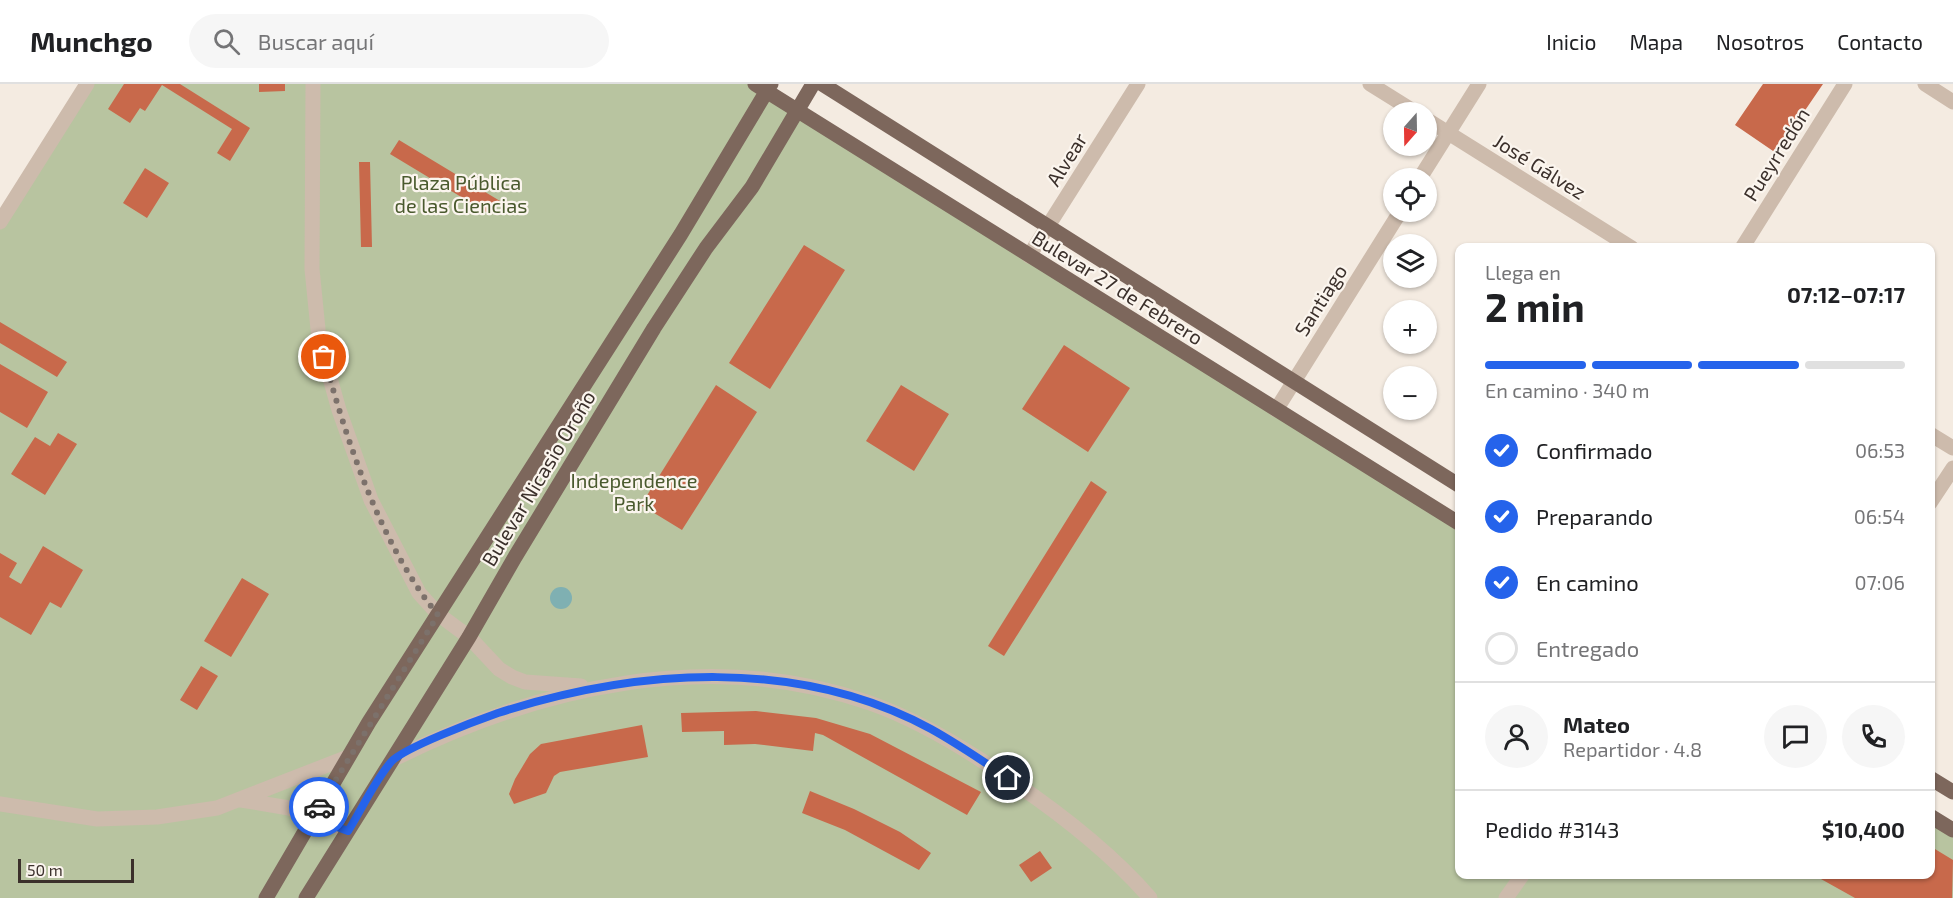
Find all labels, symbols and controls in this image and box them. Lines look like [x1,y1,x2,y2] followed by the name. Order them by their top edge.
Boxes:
[189,14,609,68] search box
[30,24,153,58] text: Munchgo
[210,25,243,58] icon: search
[258,28,374,54] text: Buscar aquí
[1546,29,1596,54] text: Inicio
[1629,29,1683,54] text: Mapa
[1716,29,1804,54] text: Nosotros
[1837,29,1923,54] text: Contacto
[1383,102,1437,156] north arrow
[1383,102,1437,420] map controls
[1738,103,1814,205] street label: Pueyrredón
[1040,128,1092,190] street label: Alvear
[1490,128,1590,204] street label: José Gálvez
[1383,168,1437,222] button: locate
[395,170,527,217] park label: Plaza Pública de las Ciencias
[1028,225,1208,349] street label: Bulevar 27 de Febrero
[1383,234,1437,288] button: layers
[1289,260,1351,340] street label: Santiago
[1485,260,1561,284] text: Llega en
[1787,281,1905,307] text: 07:12–07:17
[1485,283,1585,330] text: 2 min
[1383,300,1437,354] button: +
[298,331,349,382] pin
[307,340,340,373] icon: bag
[1383,366,1437,420] button: −
[1485,378,1650,402] text: En camino · 340 m
[476,386,600,570] street label: Bulevar Nicasio Oroño
[1485,434,1518,467] icon: check
[1536,437,1652,463] text: Confirmado
[1855,438,1905,462] text: 06:53
[570,468,698,515] park label: Independence Park
[1485,500,1518,533] icon: check
[1536,503,1653,529] text: Preparando
[1854,504,1905,528] text: 06:54
[1485,566,1518,599] icon: check
[1536,569,1639,595] text: En camino
[1854,570,1905,594] text: 07:06
[1536,635,1639,661] text: Entregado
[1485,705,1548,768] button: person
[1764,705,1827,768] button: chat
[1842,705,1905,768] button: phone
[1563,711,1630,737] text: Mateo
[1563,737,1702,761] text: Repartidor · 4.8
[982,752,1033,803] pin
[991,761,1024,794] icon: home
[289,777,349,837] courier
[303,791,336,824] icon: car
[1485,816,1620,842] text: Pedido #3143
[1822,816,1905,842] text: $10,400
[18,856,134,884] scale bar
[27,860,63,879] text: 50 m

